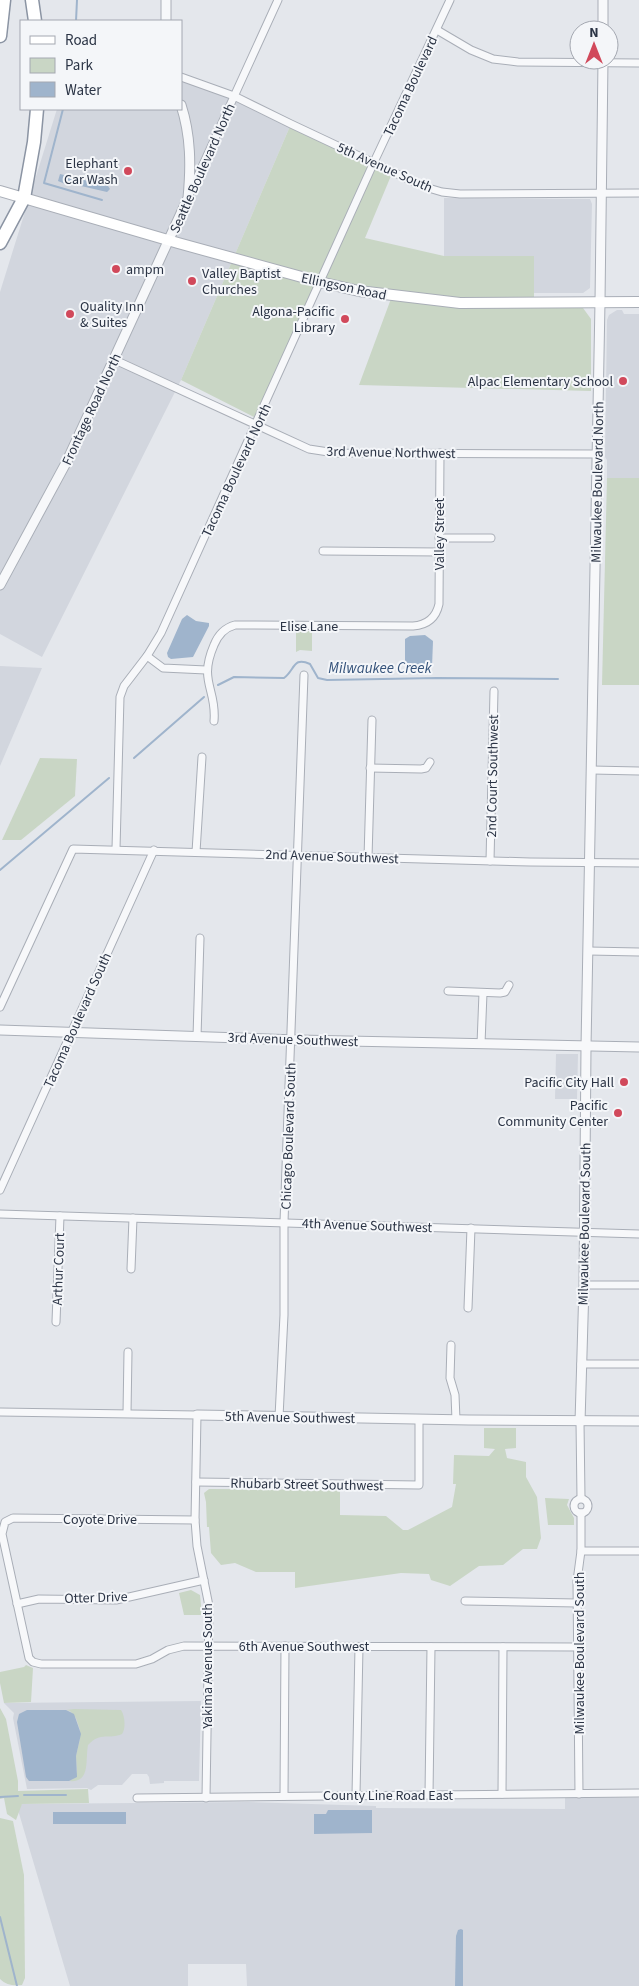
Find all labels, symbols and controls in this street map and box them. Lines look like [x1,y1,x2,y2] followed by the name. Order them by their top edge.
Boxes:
[20,20,182,110] legend
[569,20,619,70] north arrow
[589,23,599,43] text: N
[65,30,97,51] text: Road
[379,33,443,140] street label: Tacoma Boulevard
[65,55,94,76] text: Park
[65,80,102,101] text: Water
[165,100,241,236] street label: Seattle Boulevard North
[333,138,436,198] street label: 5th Avenue South
[64,154,118,190] place label: Elephant Car Wash
[122,165,134,177] marker: Elephant Car Wash
[126,260,164,280] place label: ampm
[110,263,122,275] marker: ampm
[202,264,281,300] place label: Valley Baptist Churches
[299,268,388,306] street label: Ellingson Road
[186,275,198,287] marker: Valley Baptist Churches
[80,297,144,333] place label: Quality Inn & Suites
[252,302,336,338] place label: Algona-Pacific Library
[64,308,76,320] marker: Quality Inn & Suites
[339,313,351,325] marker: Algona-Pacific Library
[57,350,127,469] street label: Frontage Road North
[468,372,613,392] place label: Alpac Elementary School
[617,375,629,387] marker: Alpac Elementary School
[197,400,277,540] street label: Tacoma Boulevard North
[587,401,609,563] street label: Milwaukee Boulevard North
[326,442,456,464] street label: 3rd Avenue Northwest
[430,497,450,570] street label: Valley Street
[280,617,338,637] street label: Elise Lane
[328,658,433,679] water label: Milwaukee Creek
[482,714,504,838] street label: 2nd Court Southwest
[265,845,399,869] street label: 2nd Avenue Southwest
[39,949,117,1091] street label: Tacoma Boulevard South
[227,1028,359,1052] street label: 3rd Avenue Southwest
[276,1062,302,1210] street label: Chicago Boulevard South
[524,1073,614,1093] place label: Pacific City Hall
[618,1076,630,1088] marker: Pacific City Hall
[497,1096,609,1132] place label: Pacific Community Center
[612,1107,624,1119] marker: Pacific Community Center
[574,1142,596,1306] street label: Milwaukee Boulevard South
[301,1214,433,1238] street label: 4th Avenue Southwest
[48,1232,70,1306] street label: Arthur Court
[225,1407,356,1429] street label: 5th Avenue Southwest
[230,1474,384,1496] street label: Rhubarb Street Southwest
[63,1510,137,1530] street label: Coyote Drive
[570,1572,590,1734] street label: Milwaukee Boulevard South
[64,1587,128,1609] street label: Otter Drive
[198,1603,218,1730] street label: Yakima Avenue South
[239,1637,369,1657] street label: 6th Avenue Southwest
[323,1786,453,1806] street label: County Line Road East

